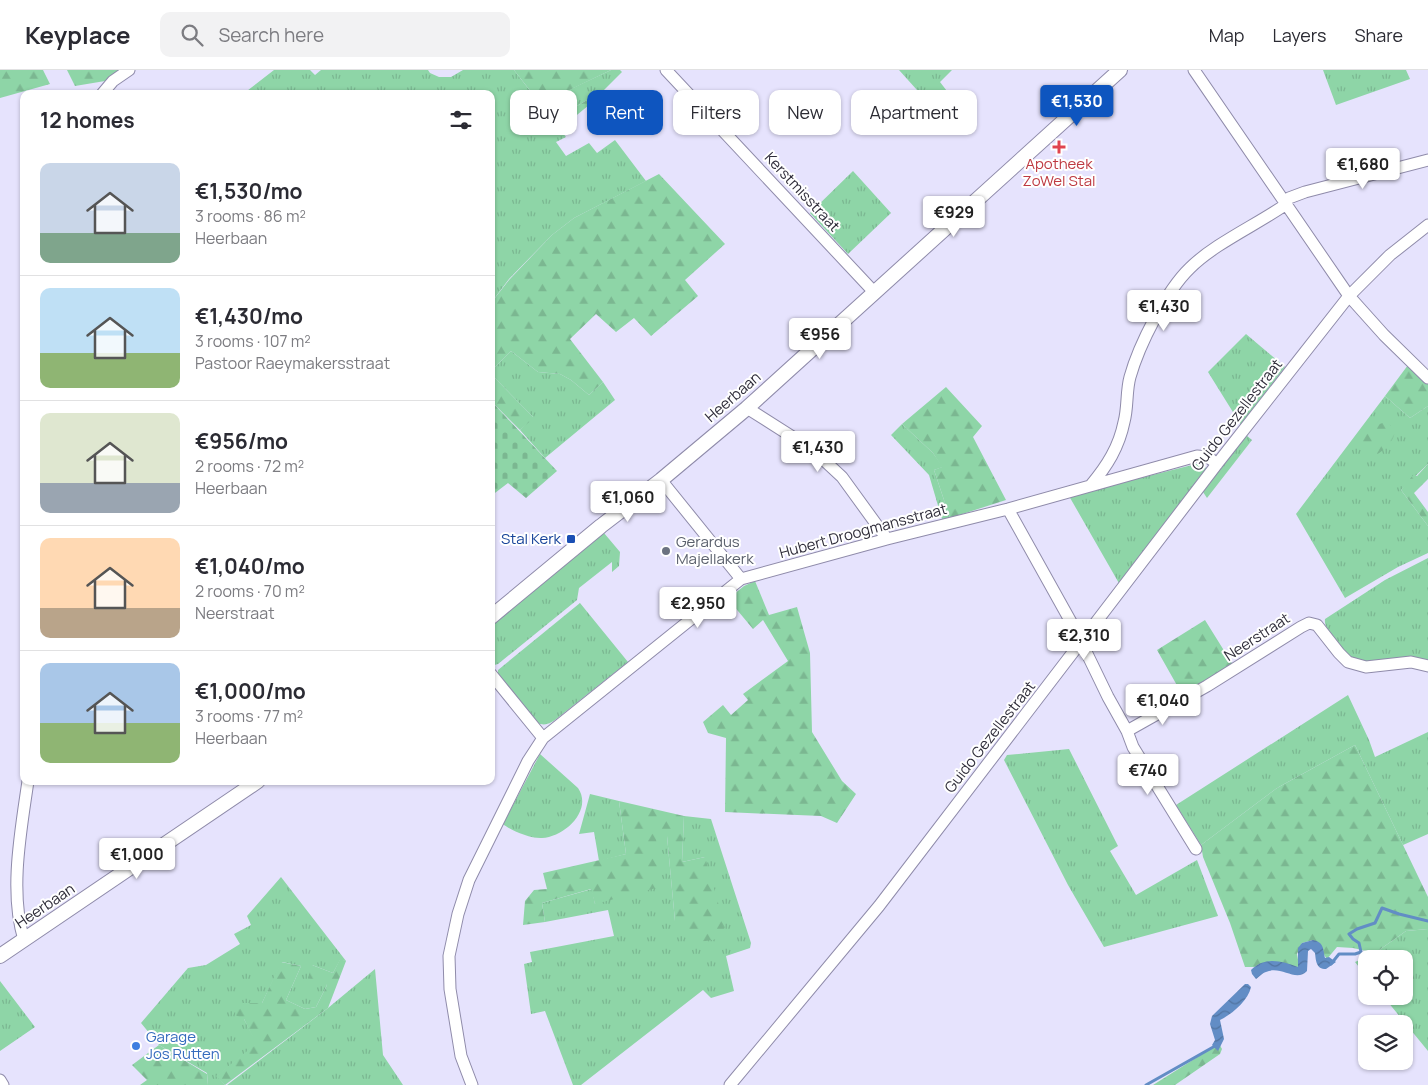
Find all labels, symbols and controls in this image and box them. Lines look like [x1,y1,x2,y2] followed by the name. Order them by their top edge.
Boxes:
[160,12,510,57] search box
[25,18,130,51] text: Keyplace
[178,21,206,49] icon: search
[218,22,324,48] text: Search here
[1209,23,1244,47] text: Map
[1272,23,1326,47] text: Layers
[1354,23,1403,47] text: Share
[1036,85,1118,127] pin: €1,530
[510,90,577,135] chip: Buy
[587,90,663,135] chip: Rent
[673,90,759,135] chip: Filters
[769,90,841,135] chip: New
[851,90,977,135] chip: Apartment
[1051,90,1103,112] text: €1,530
[40,106,135,134] text: 12 homes
[447,106,475,134] icon: filters
[1053,141,1065,153] marker: Apotheek ZoWel Stal
[760,147,845,236] street label: Kerstmisstraat
[1322,148,1404,190] pin: €1,680
[1022,153,1096,191] place label: Apotheek ZoWel Stal
[1337,153,1389,175] text: €1,680
[195,177,303,205] text: €1,530/mo
[80,183,140,243] icon: home
[924,196,984,238] pin: €929
[934,201,974,223] text: €929
[195,205,306,227] text: 3 rooms · 86 m²
[195,227,267,249] text: Heerbaan
[1123,290,1205,332] pin: €1,430
[1138,295,1190,317] text: €1,430
[195,302,303,330] text: €1,430/mo
[80,308,140,368] icon: home
[790,318,850,360] pin: €956
[800,323,840,345] text: €956
[195,330,311,352] text: 3 rooms · 107 m²
[195,352,390,374] text: Pastoor Raeymakersstraat
[1186,354,1287,475] street label: Guido Gezellestraat
[700,366,765,427] street label: Heerbaan
[195,427,288,455] text: €956/mo
[777,430,859,473] pin: €1,430
[80,433,140,493] icon: home
[792,436,844,458] text: €1,430
[195,455,304,477] text: 2 rooms · 72 m²
[195,477,267,499] text: Heerbaan
[587,480,669,523] pin: €1,060
[601,486,655,508] text: €1,060
[777,498,949,563] street label: Hubert Droogmansstraat
[501,528,562,549] place label: Stal Kerk
[676,531,754,569] place label: Gerardus Majellakerk
[565,533,577,545] marker: Stal Kerk
[660,545,672,557] marker: Gerardus Majellakerk
[195,552,305,580] text: €1,040/mo
[80,558,140,618] icon: home
[195,580,305,602] text: 2 rooms · 70 m²
[657,586,739,629] pin: €2,950
[670,592,726,614] text: €2,950
[195,602,275,624] text: Neerstraat
[1220,607,1294,666] street label: Neerstraat
[1043,618,1125,661] pin: €2,310
[1058,624,1110,646] text: €2,310
[939,676,1040,797] street label: Guido Gezellestraat
[195,677,306,705] text: €1,000/mo
[80,683,140,743] icon: home
[1122,684,1204,726] pin: €1,040
[1137,689,1189,711] text: €1,040
[195,705,303,727] text: 3 rooms · 77 m²
[195,727,267,749] text: Heerbaan
[1118,754,1178,796] pin: €740
[1128,759,1168,781] text: €740
[96,838,178,880] pin: €1,000
[110,843,164,865] text: €1,000
[11,878,79,933] street label: Heerbaan
[1358,950,1413,1070] map controls
[1358,950,1413,1005] button: locate
[1358,1015,1413,1070] button: layers
[146,1026,220,1064] place label: Garage Jos Rutten
[130,1040,142,1052] marker: Garage Jos Rutten

